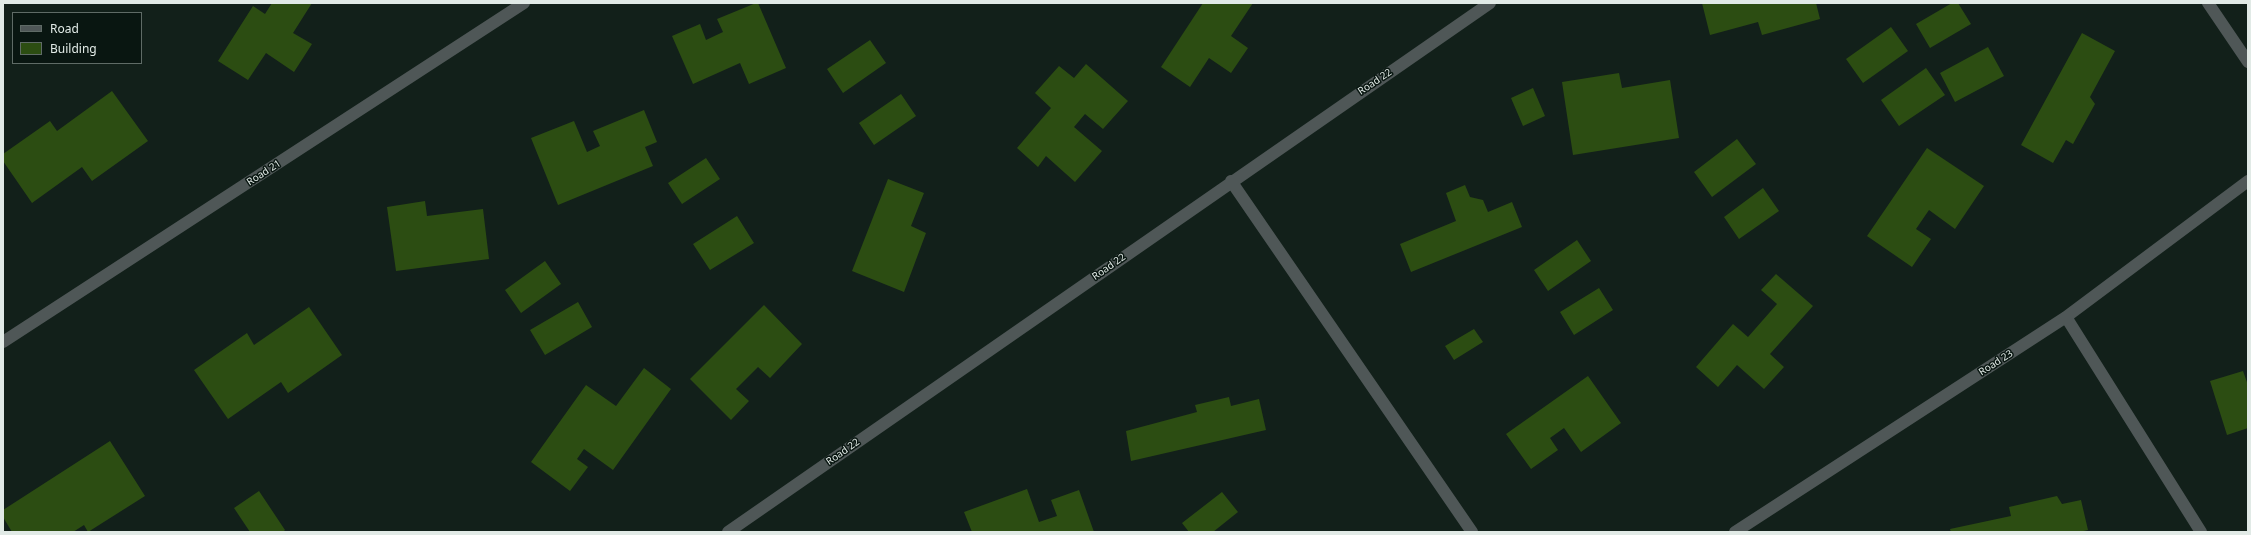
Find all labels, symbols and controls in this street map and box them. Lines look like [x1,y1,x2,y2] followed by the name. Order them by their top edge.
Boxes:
[12,12,142,64] legend
[50,20,79,37] text: Road
[50,40,97,57] text: Building
[1356,66,1394,98] street label: Road 22
[245,158,283,188] street label: Road 21
[1090,251,1128,283] street label: Road 22
[1977,348,2015,378] street label: Road 23
[824,436,862,468] street label: Road 22

